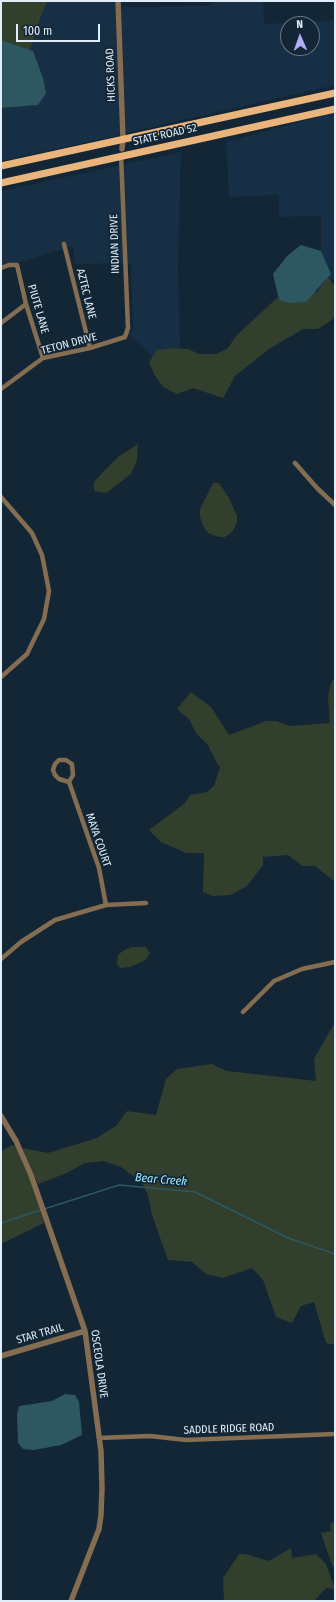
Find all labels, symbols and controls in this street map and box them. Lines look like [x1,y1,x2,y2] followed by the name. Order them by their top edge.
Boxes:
[18,16,102,42] scale bar
[280,16,320,56] north arrow
[296,18,303,31] text: N
[23,24,52,38] text: 100 m
[103,48,119,102] street label: HICKS ROAD
[132,121,198,149] street label: STATE ROAD 52
[107,214,123,274] street label: INDIAN DRIVE
[73,267,99,321] street label: AZTEC LANE
[25,283,51,335] street label: PIUTE LANE
[40,330,98,358] street label: TETON DRIVE
[83,811,113,869] street label: MAYA COURT
[134,1171,188,1189] water label: Bear Creek
[15,1321,65,1347] street label: STAR TRAIL
[88,1329,110,1399] street label: OSCEOLA DRIVE
[183,1421,275,1437] street label: SADDLE RIDGE ROAD

